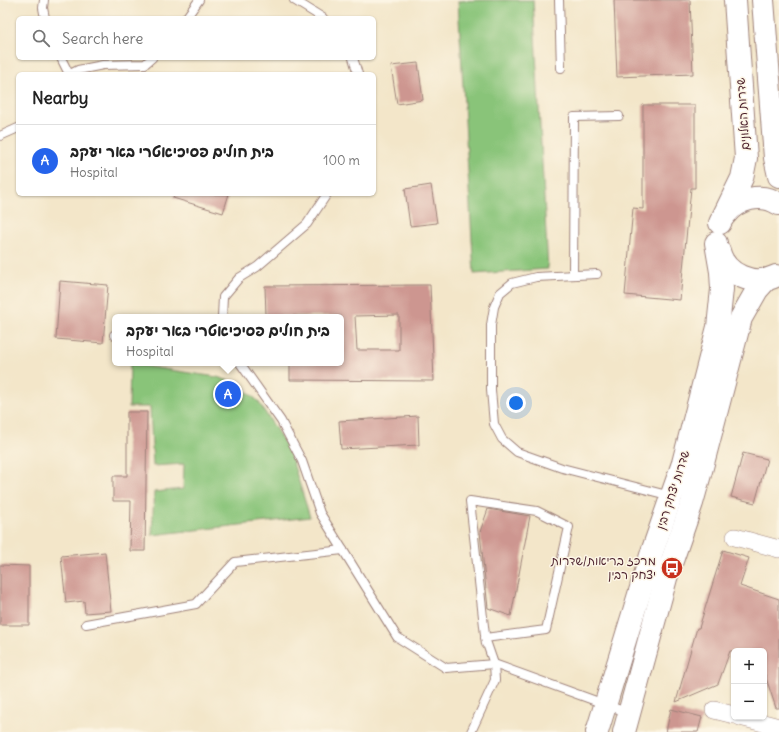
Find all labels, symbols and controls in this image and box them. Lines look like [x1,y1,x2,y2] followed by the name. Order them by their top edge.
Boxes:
[16,16,376,60] search box
[30,27,52,49] icon: search
[62,29,143,48] text: Search here
[732,77,753,151] street label: שדרות האלונים
[32,87,88,109] text: Nearby
[70,142,274,161] text: בית חולים פסיכיאטרי באר יעקב
[41,152,49,169] text: A
[323,152,360,169] text: 100 m
[70,164,118,181] text: Hospital
[112,314,344,366] popup
[126,321,330,340] text: בית חולים פסיכיאטרי באר יעקב
[126,343,174,360] text: Hospital
[215,379,241,409] pin: A
[506,393,526,413] your location
[653,448,693,531] street label: שדרות יצחק רבין
[550,553,656,582] place label: מרכז בריאות/שדרות יצחק רבין
[659,555,685,581] bus stop icon: מרכז בריאות/שדרות יצחק רבין
[731,648,767,720] map controls
[731,648,767,684] button: +
[731,684,767,720] button: −

